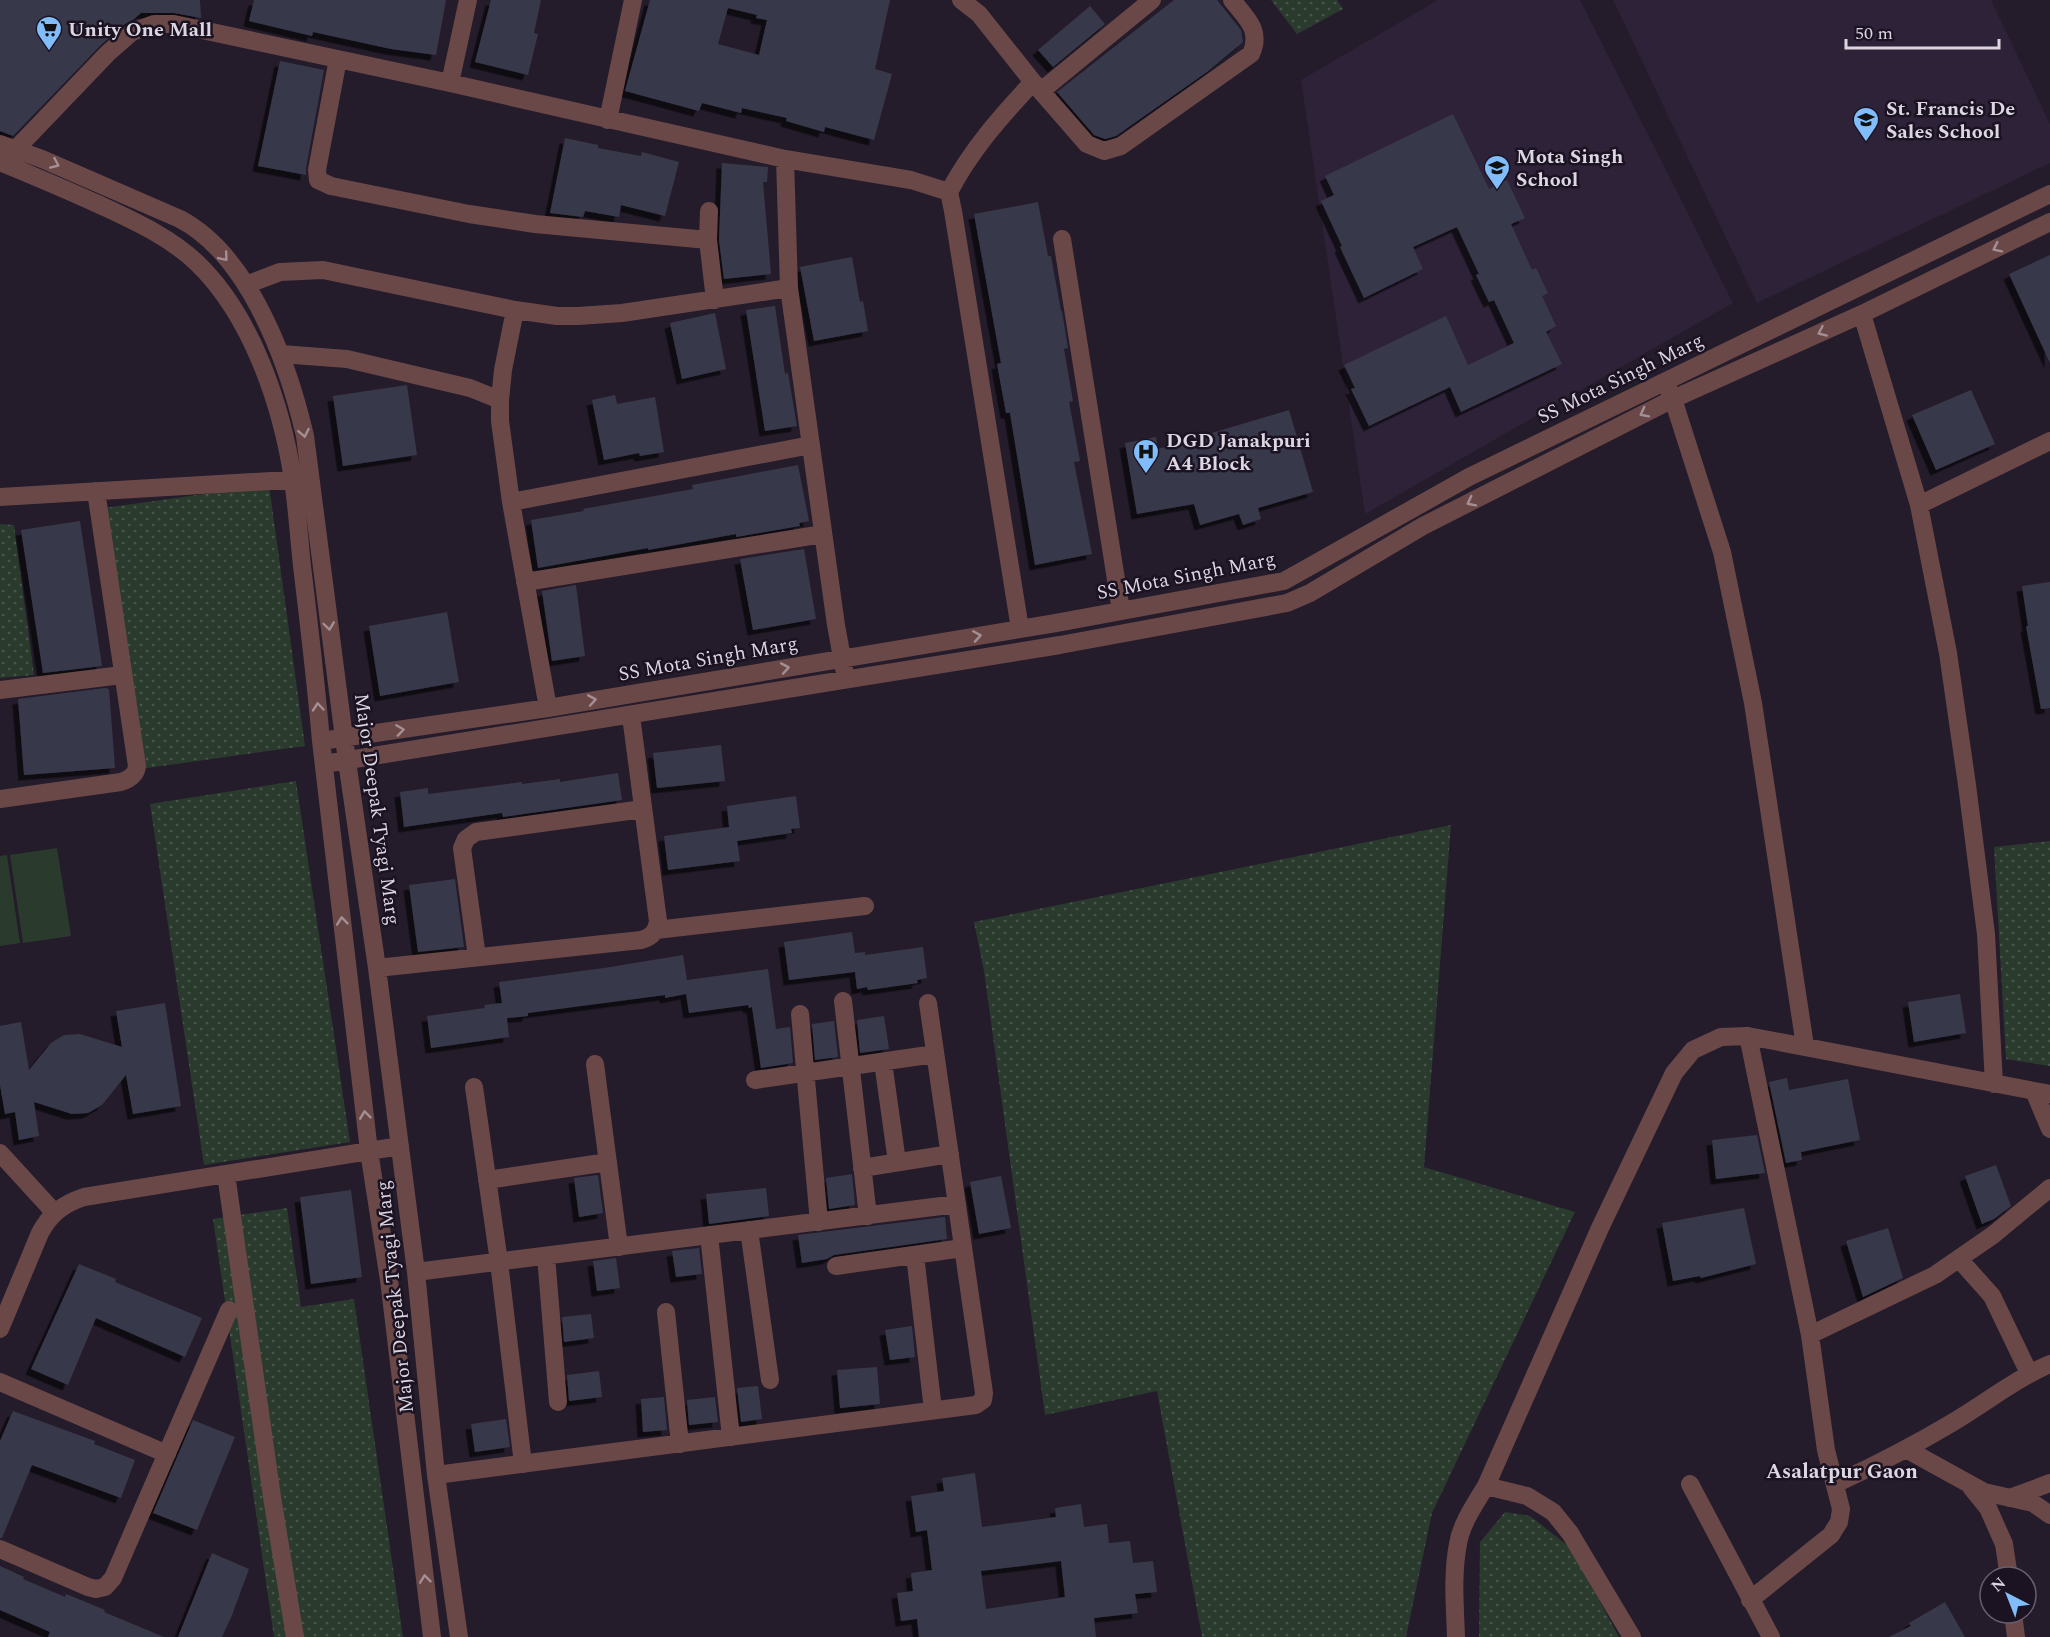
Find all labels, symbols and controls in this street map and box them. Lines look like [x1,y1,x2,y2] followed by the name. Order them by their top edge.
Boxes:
[1846,12,1999,50] scale bar
[34,14,64,52] supermarket icon: Unity One Mall
[68,15,212,45] place label: Unity One Mall
[1855,20,1893,47] text: 50 m
[1886,94,2015,147] place label: St. Francis De Sales School
[1851,105,1881,143] school or university icon: St. Francis De Sales School
[1516,142,1623,195] place label: Mota Singh School
[1482,153,1512,191] school or university icon: Mota Singh School
[48,157,59,169] one-way arrow
[1993,241,2004,252] one-way arrow
[216,250,227,261] one-way arrow
[1817,325,1828,337] one-way arrow
[1532,326,1709,432] street label: SS Mota Singh Marg
[1640,406,1651,418] one-way arrow
[1166,426,1311,479] place label: DGD Janakpuri A4 Block
[297,427,310,437] one-way arrow
[1131,437,1161,475] hospital icon: DGD Janakpuri A4 Block
[1466,495,1477,506] one-way arrow
[1094,544,1278,608] street label: SS Mota Singh Marg
[323,621,335,630] one-way arrow
[616,628,800,690] street label: SS Mota Singh Marg
[972,630,982,643] one-way arrow
[779,662,789,675] one-way arrow
[346,691,408,927] street label: Major Deepak Tyagi Marg
[588,695,597,707] one-way arrow
[312,702,325,711] one-way arrow
[395,724,404,736] one-way arrow
[336,917,349,926] one-way arrow
[359,1110,372,1119] one-way arrow
[368,1179,422,1415] street label: Major Deepak Tyagi Marg
[1766,1456,1918,1488] district label: Asalatpur Gaon
[1978,1565,2038,1625] north arrow
[1986,1571,2012,1598] text: N
[419,1574,431,1584] one-way arrow

